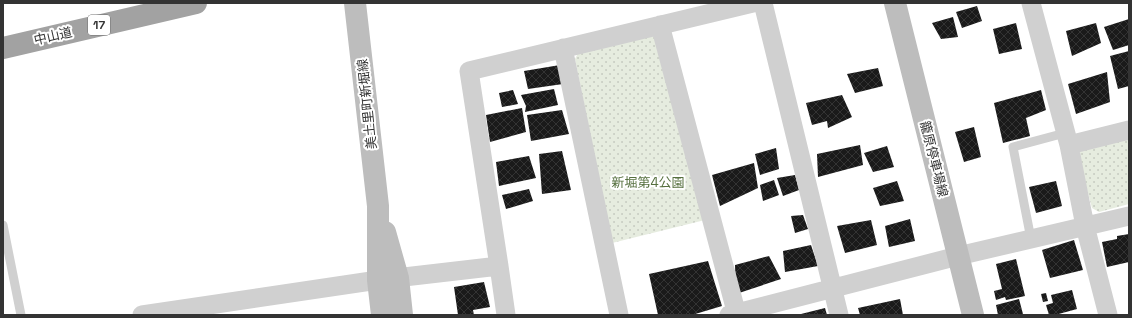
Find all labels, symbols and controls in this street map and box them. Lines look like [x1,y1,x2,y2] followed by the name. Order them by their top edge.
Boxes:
[88,15,110,35] road number: 17
[32,23,74,49] street label: 中山道
[354,58,380,150] street label: 美土里町新堀線
[916,119,952,199] street label: 籠原停車場線
[611,174,685,191] park label: 新堀第4公園

